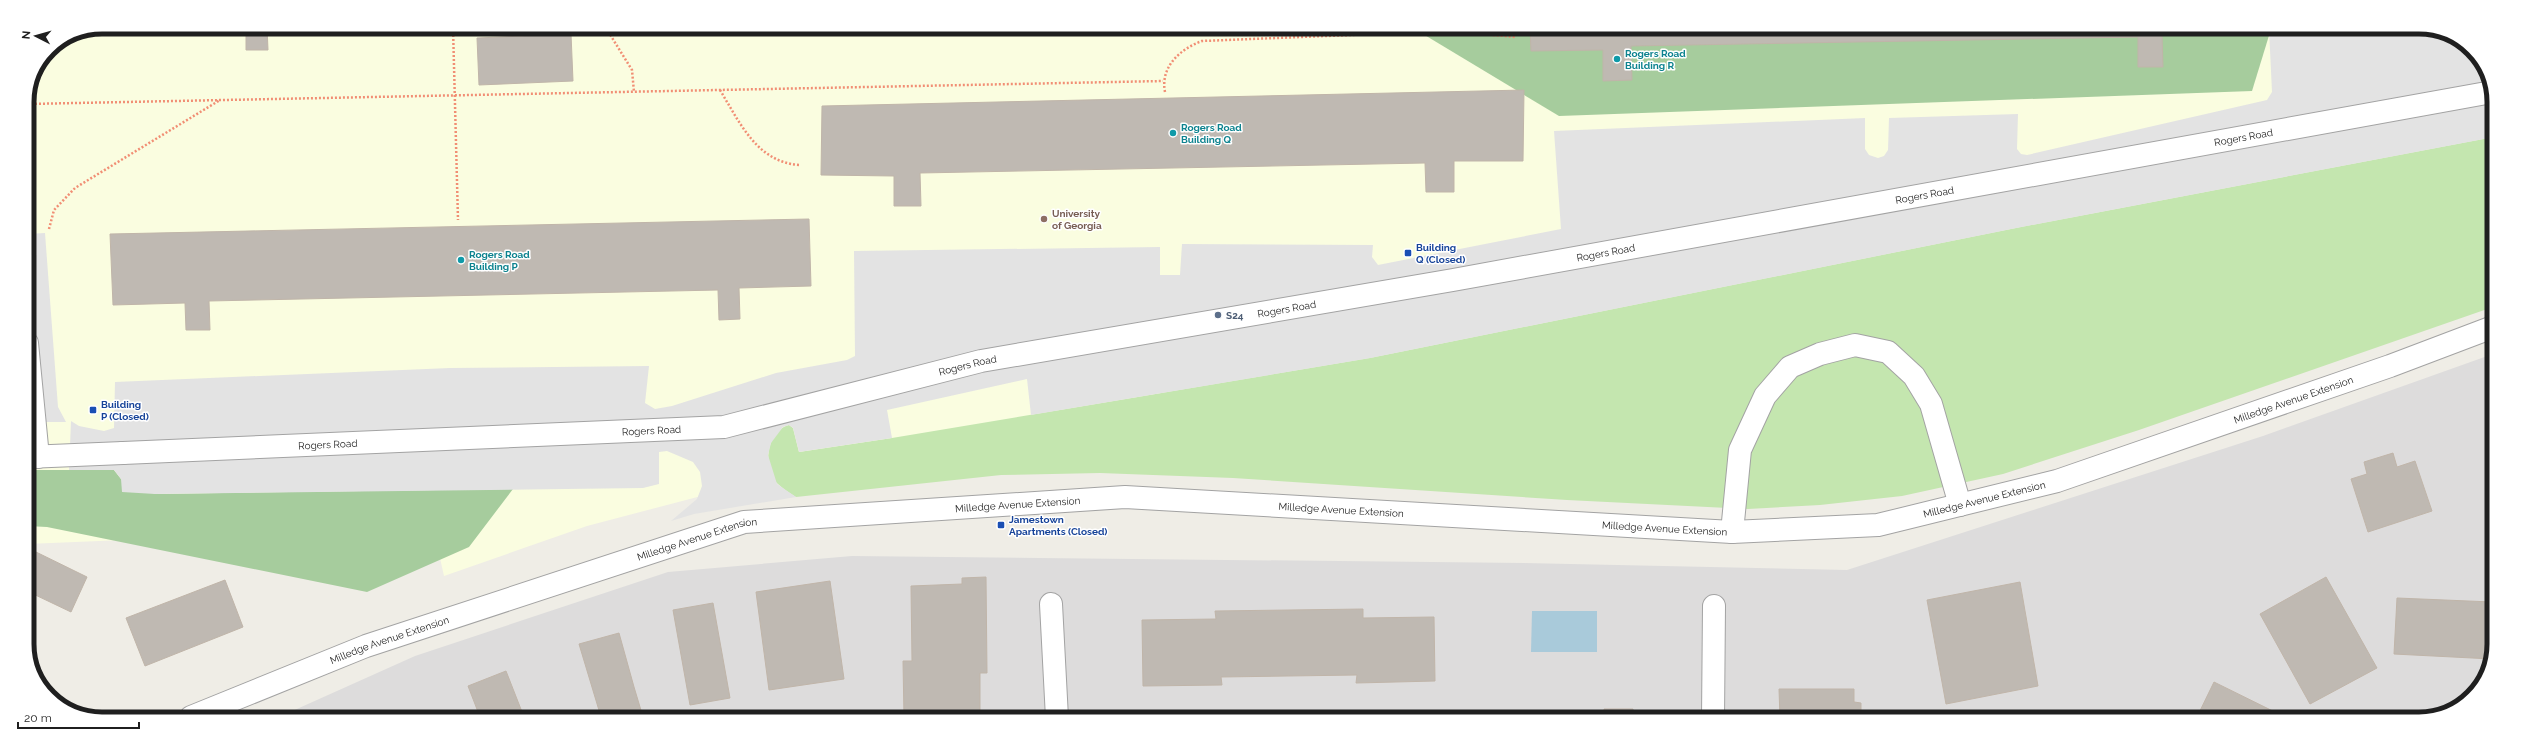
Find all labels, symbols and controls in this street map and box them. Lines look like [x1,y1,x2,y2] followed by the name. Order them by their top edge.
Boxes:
[16,16,56,56] north arrow
[20,30,33,40] text: N
[1625,48,1686,71] place label: Rogers Road Building R
[1612,54,1622,64] marker: Rogers Road Building R
[1181,122,1242,145] place label: Rogers Road Building Q
[2213,127,2274,148] street label: Rogers Road
[1168,128,1178,138] marker: Rogers Road Building Q
[1894,184,1955,206] street label: Rogers Road
[1052,208,1102,231] place label: University of Georgia
[1039,214,1049,224] marker: University of Georgia
[1416,242,1465,265] place label: Building Q (Closed)
[1576,242,1636,264] street label: Rogers Road
[1403,248,1413,258] marker: Building Q (Closed)
[469,249,530,272] place label: Rogers Road Building P
[456,255,466,265] marker: Rogers Road Building P
[1257,299,1317,319] street label: Rogers Road
[1213,310,1223,320] marker: S24
[1226,310,1244,321] place label: S24
[938,353,998,378] street label: Rogers Road
[2232,374,2355,426] street label: Milledge Avenue Extension
[101,399,149,422] place label: Building P (Closed)
[88,405,98,415] marker: Building P (Closed)
[622,424,681,437] street label: Rogers Road
[298,438,358,451] street label: Rogers Road
[1922,479,2047,520] street label: Milledge Avenue Extension
[955,495,1081,514] street label: Milledge Avenue Extension
[1278,501,1404,519] street label: Milledge Avenue Extension
[1009,514,1107,537] place label: Jamestown Apartments (Closed)
[636,516,758,563] street label: Milledge Avenue Extension
[996,520,1006,530] marker: Jamestown Apartments (Closed)
[1602,520,1728,538] street label: Milledge Avenue Extension
[328,614,451,666] street label: Milledge Avenue Extension
[18,704,139,730] scale bar
[24,711,52,725] text: 20 m

